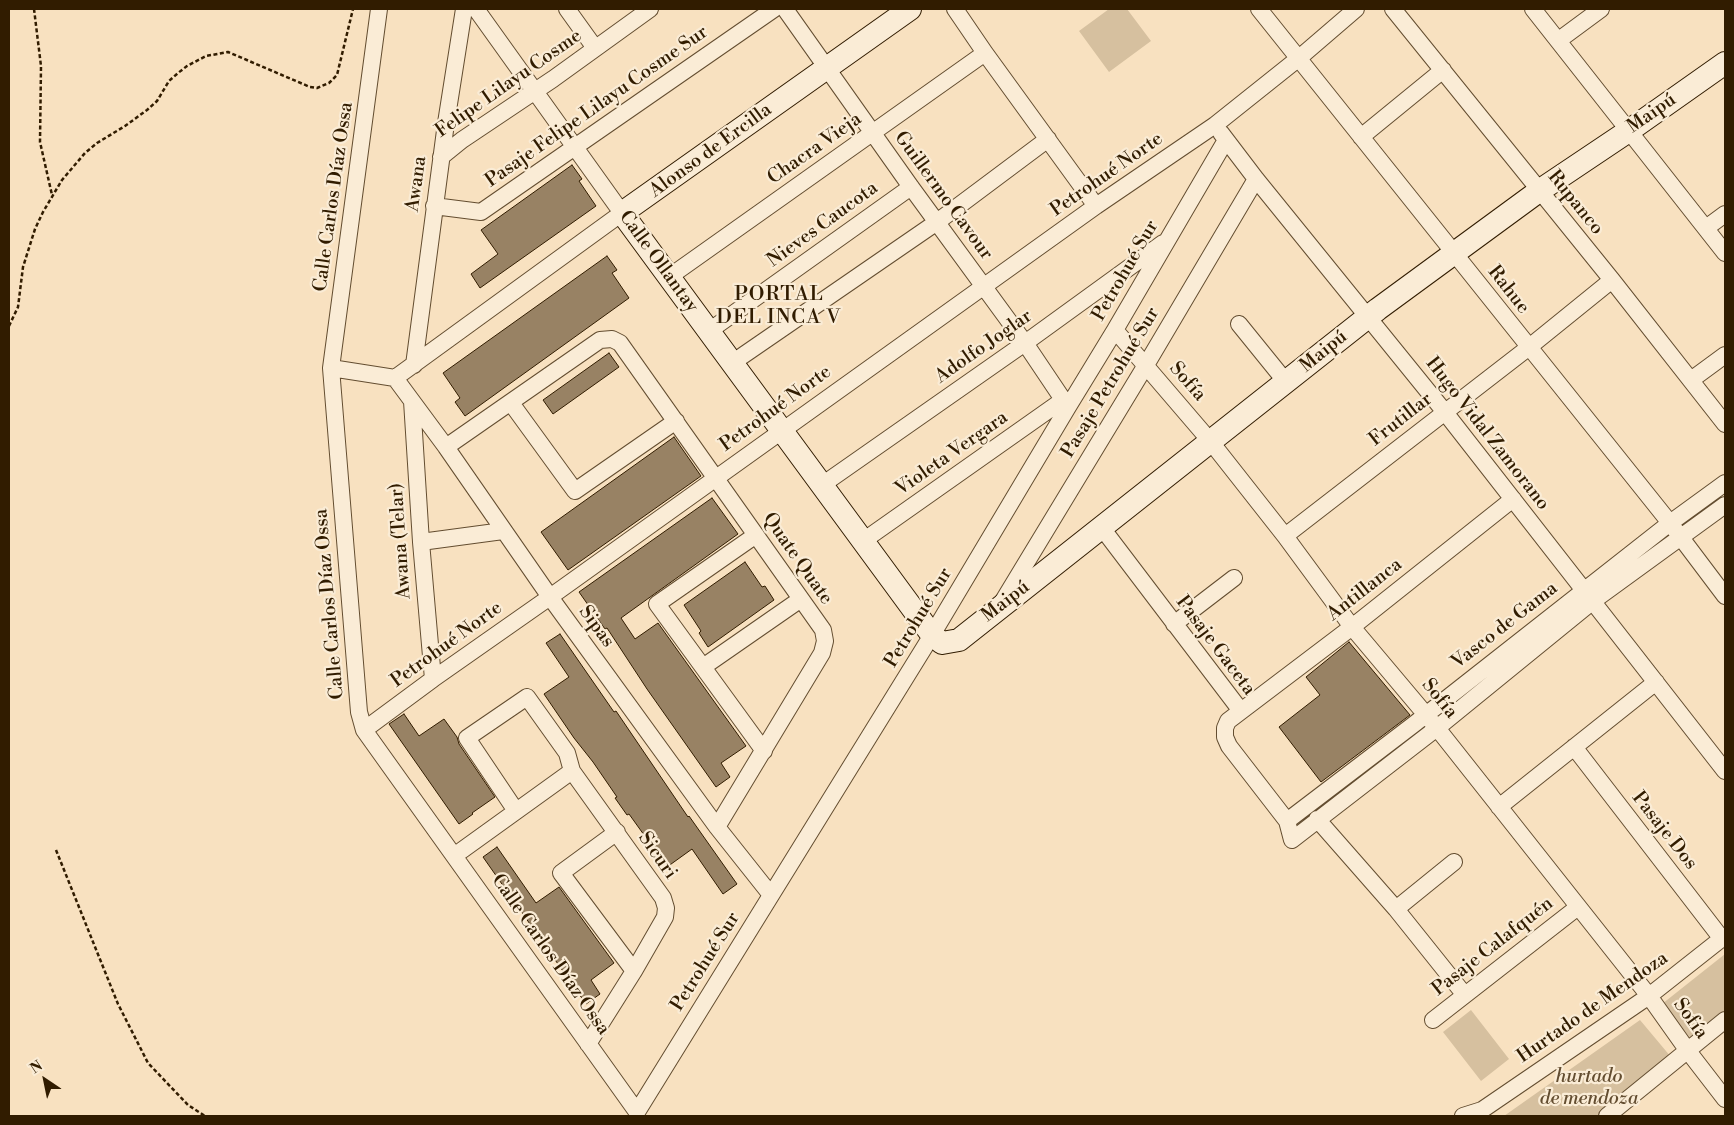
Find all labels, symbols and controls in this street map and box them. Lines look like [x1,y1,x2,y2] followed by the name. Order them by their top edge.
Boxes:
[481,21,713,193] street label: Pasaje Felipe Lilayu Cosme Sur
[431,25,587,143] street label: Felipe Lilayu Cosme
[1623,89,1681,139] street label: Maipú
[645,99,777,203] street label: Alonso de Ercilla
[309,101,359,293] street label: Calle Carlos Díaz Ossa
[764,108,866,190] street label: Chacra Vieja
[889,127,997,265] street label: Guillermo Cavour
[1046,128,1168,222] street label: Petrohué Norte
[402,155,432,213] street label: Awana
[1542,166,1608,240] street label: Rupanco
[763,177,883,273] street label: Nieves Caucota
[613,207,703,317] street label: Calle Ollantay
[1088,217,1164,325] street label: Petrohué Sur
[1482,261,1534,319] street label: Rahue
[715,283,843,330] district label: PORTAL DEL INCA V
[1057,304,1165,462] street label: Pasaje Petrohué Sur
[931,305,1037,389] street label: Adolfo Joglar
[1296,326,1352,378] street label: Maipú
[1420,353,1554,515] street label: Hugo Vidal Zamorano
[1164,358,1210,406] street label: Sofía
[716,361,836,457] street label: Petrohué Norte
[1365,388,1437,452] street label: Frutillar
[891,407,1013,501] street label: Violeta Vergara
[386,482,416,600] street label: Awana (Telar)
[310,508,350,700] street label: Calle Carlos Díaz Ossa
[757,509,837,609] street label: Quate Quate
[1323,554,1407,626] street label: Antillanca
[880,564,958,672] street label: Petrohué Sur
[978,576,1034,628] street label: Maipú
[1447,578,1563,674] street label: Vasco de Gama
[1170,592,1260,700] street label: Pasaje Gaceta
[387,597,507,693] street label: Petrohué Norte
[573,602,619,652] street label: Sipas
[1416,675,1462,723] street label: Sofía
[1626,787,1702,875] street label: Pasaje Dos
[633,828,681,884] street label: Sicuri
[486,870,614,1040] street label: Calle Carlos Díaz Ossa
[1428,893,1558,1001] street label: Pasaje Calafquén
[667,908,745,1016] street label: Petrohué Sur
[1513,947,1673,1069] street label: Hurtado de Mendoza
[1668,994,1712,1044] street label: Sofía
[20,1055,70,1105] north arrow
[27,1057,46,1078] text: N
[1540,1066,1638,1110] park label: hurtado de mendoza

